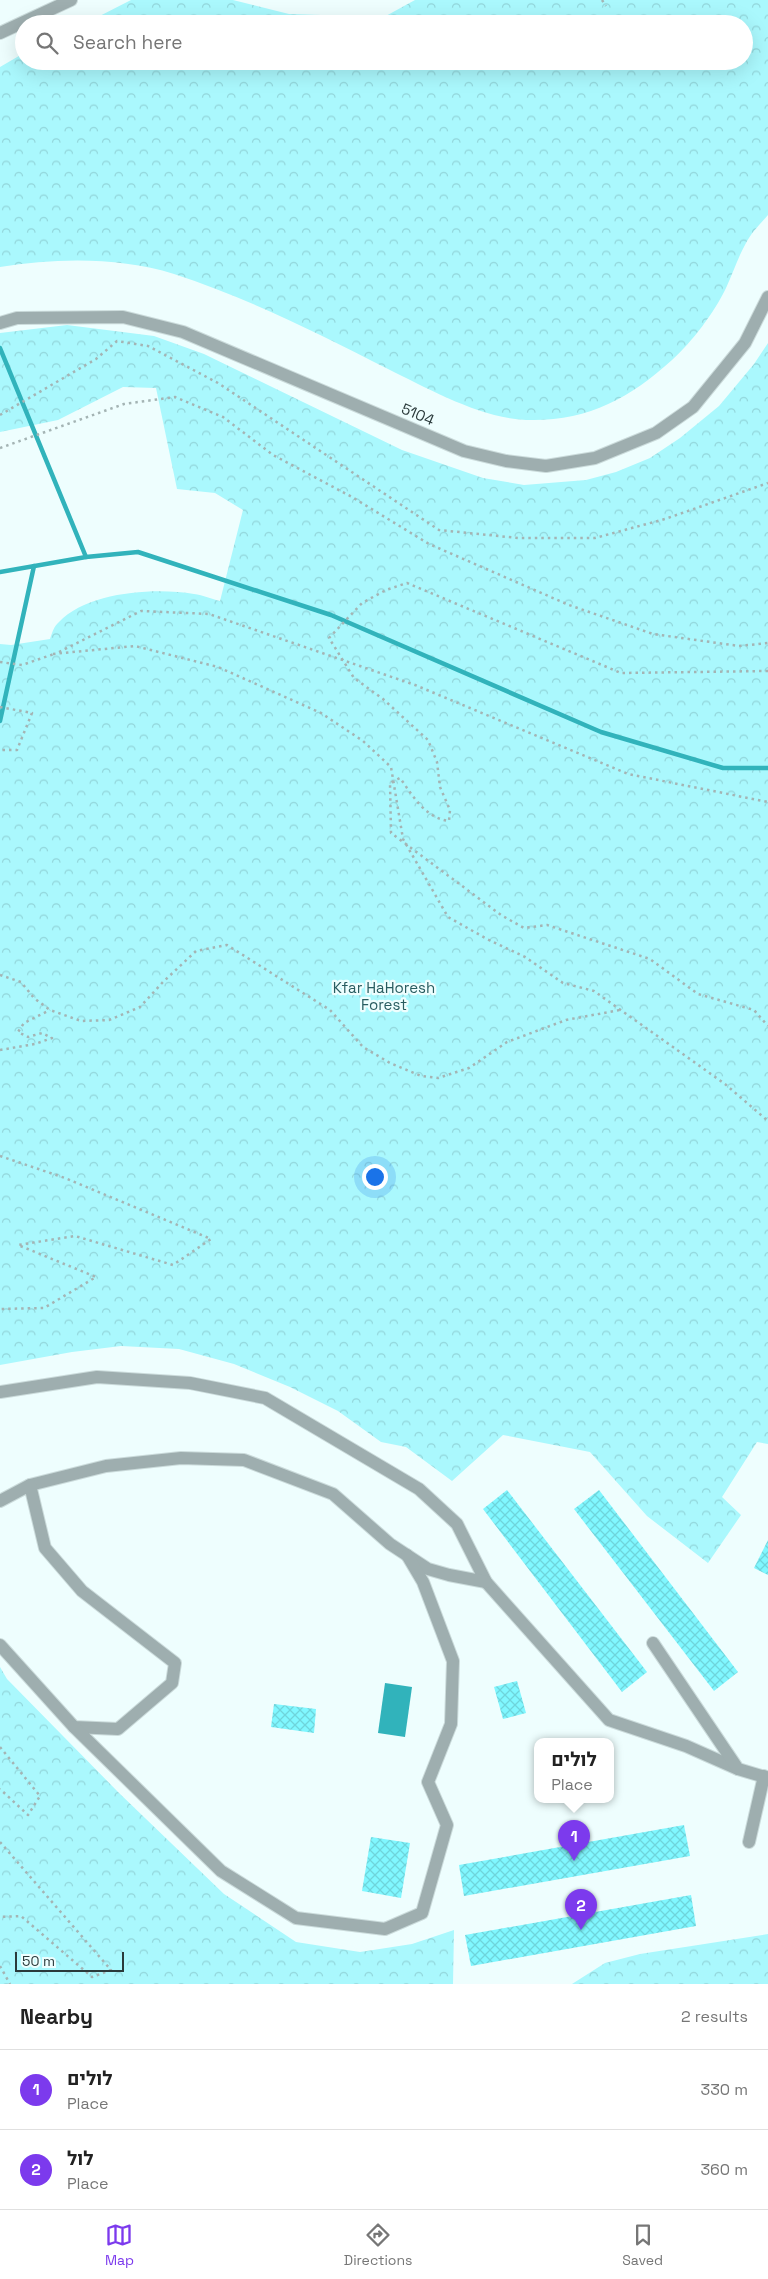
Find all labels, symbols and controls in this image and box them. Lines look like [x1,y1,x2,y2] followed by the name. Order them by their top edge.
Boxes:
[15,15,753,70] search box
[33,29,61,57] icon: search
[73,30,183,55] text: Search here
[399,399,437,429] street label: 5104
[333,978,435,1014] park label: Kfar HaHoresh Forest
[362,1164,388,1190] your location
[534,1738,614,1803] popup
[551,1747,597,1772] text: לולים
[551,1774,593,1795] text: Place
[558,1820,590,1861] pin: 1
[565,1889,597,1930] pin: 2
[15,1949,124,1972] scale bar
[22,1952,55,1970] text: 50 m
[20,2003,93,2030] text: Nearby
[681,2006,748,2027] text: 2 results
[67,2066,113,2091] text: לולים
[32,2079,40,2100] text: 1
[701,2079,748,2100] text: 330 m
[67,2093,109,2114] text: Place
[67,2146,94,2171] text: לול
[31,2159,41,2180] text: 2
[700,2159,748,2180] text: 360 m
[67,2173,109,2194] text: Place
[105,2221,134,2269] tab: Map
[344,2221,412,2269] tab: Directions
[622,2221,663,2269] tab: Saved

